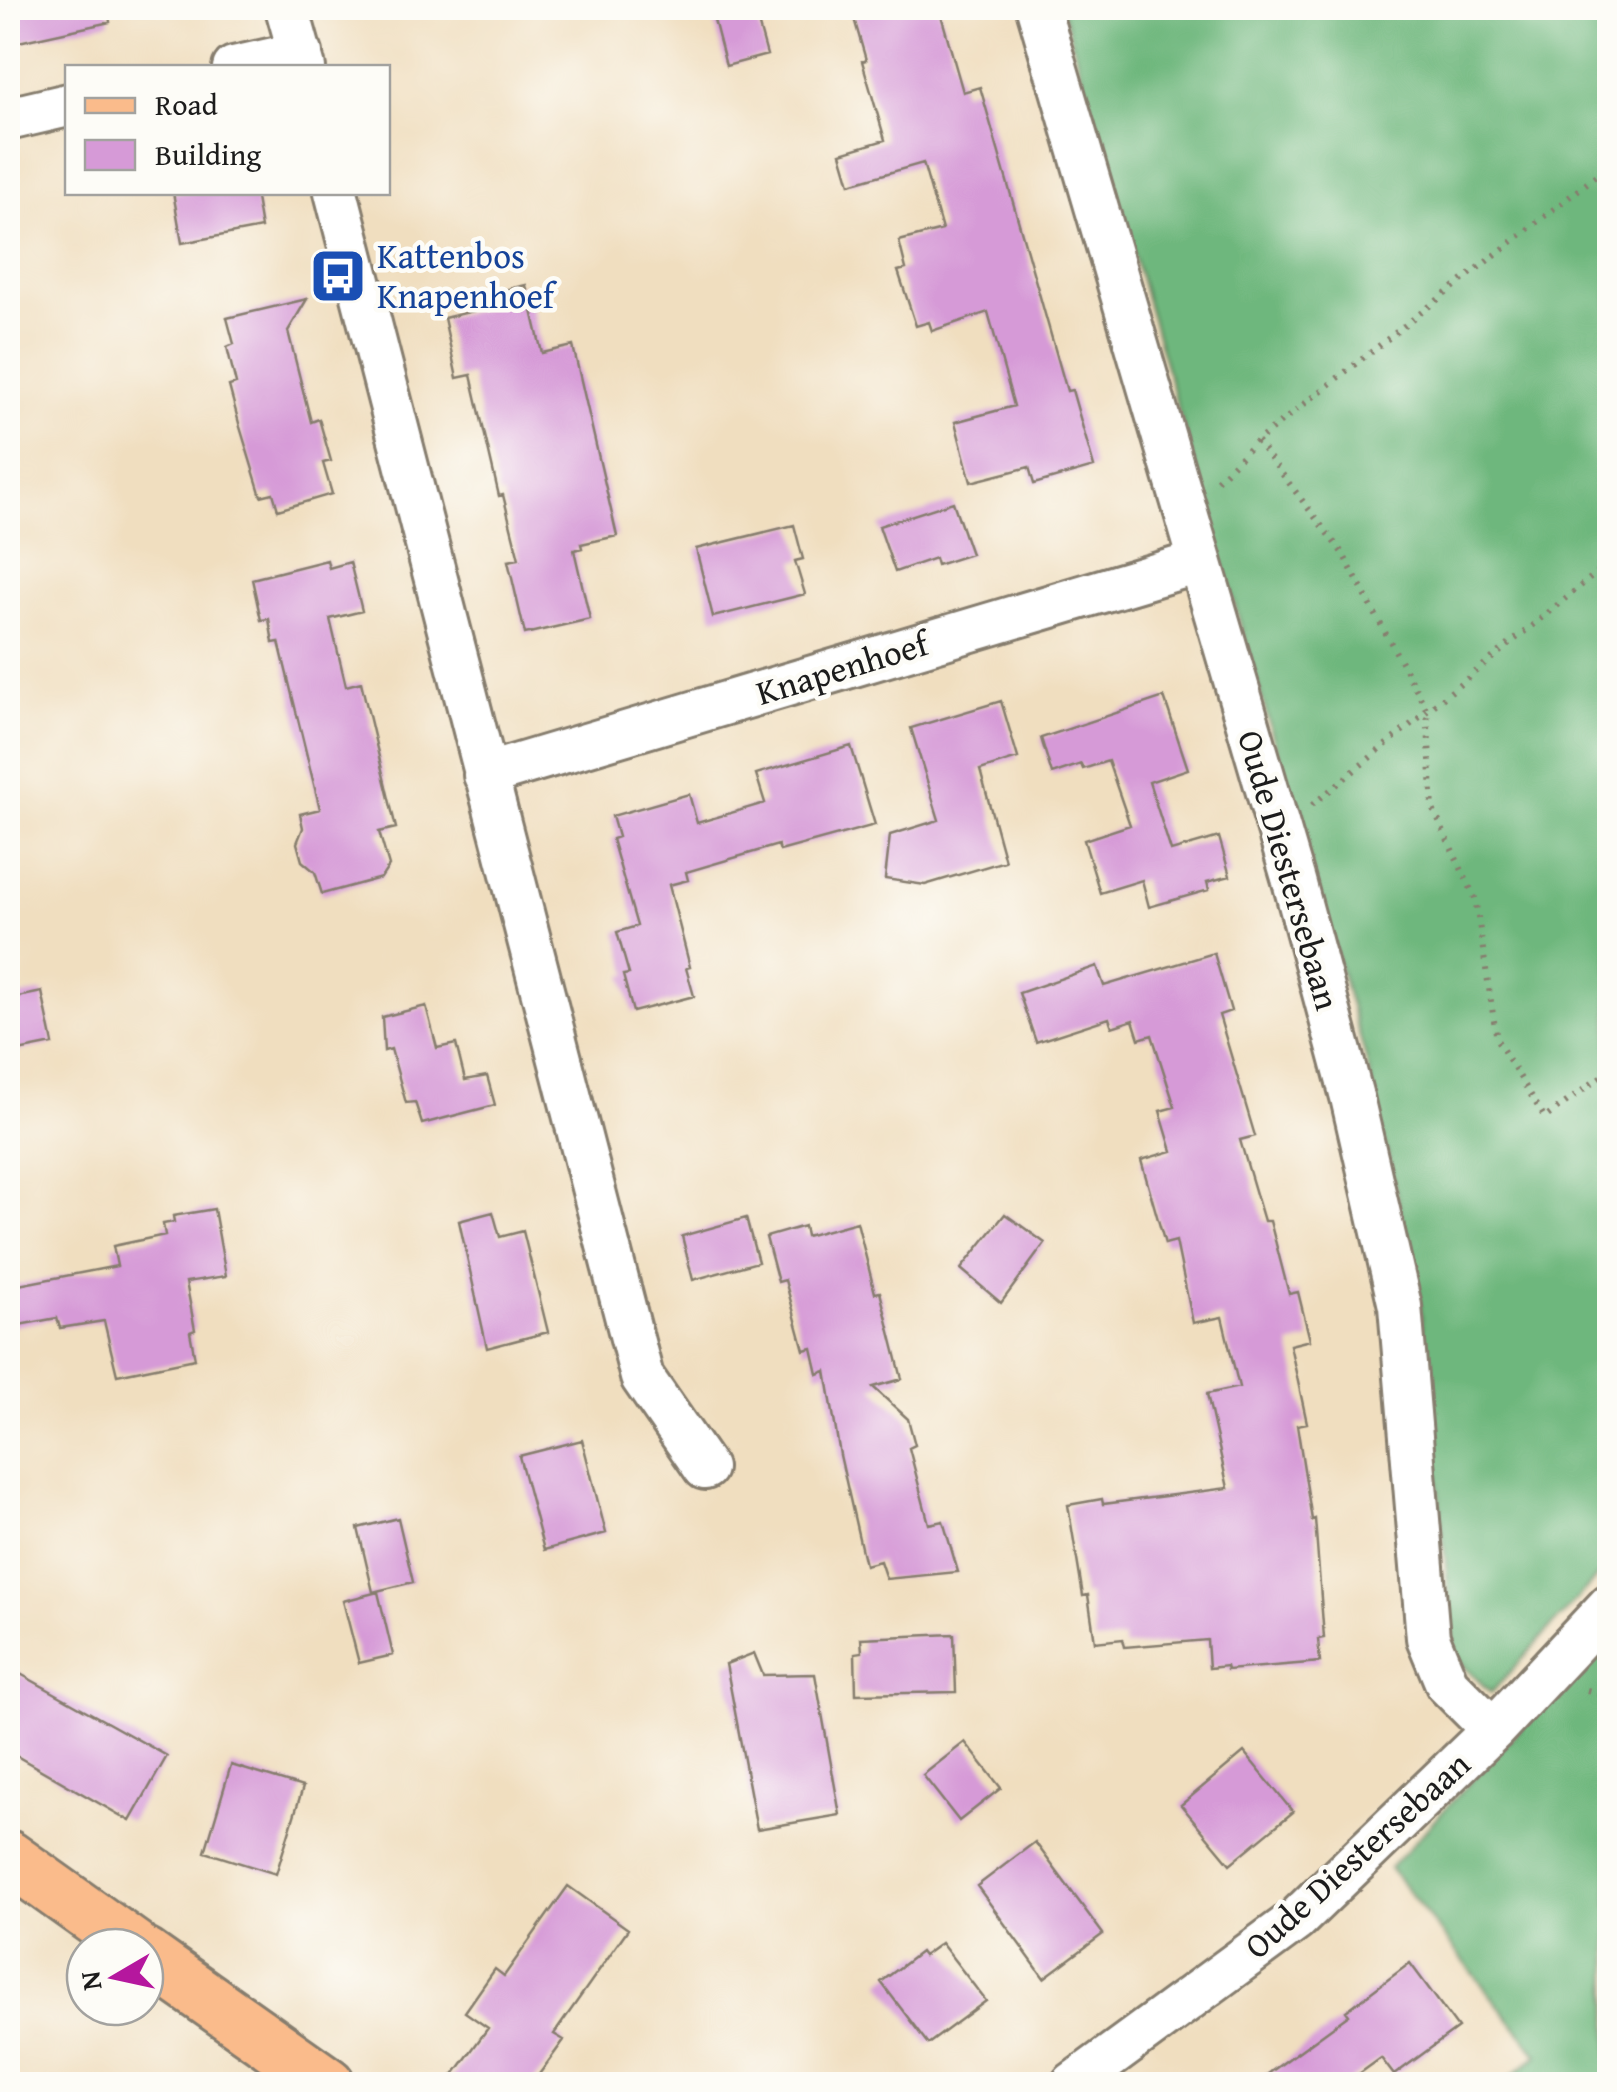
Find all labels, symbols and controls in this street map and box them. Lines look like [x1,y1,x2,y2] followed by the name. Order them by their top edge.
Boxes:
[65,65,390,195] legend
[155,82,218,126] text: Road
[155,132,261,176] text: Building
[377,230,558,321] place label: Kattenbos Knapenhoef
[308,246,368,306] bus stop icon: Kattenbos Knapenhoef
[750,616,938,718] street label: Knapenhoef
[1225,724,1354,1016] street label: Oude Diestersebaan
[1232,1739,1481,1970] street label: Oude Diestersebaan
[65,1927,165,2027] north arrow
[68,1968,112,1993] text: N

